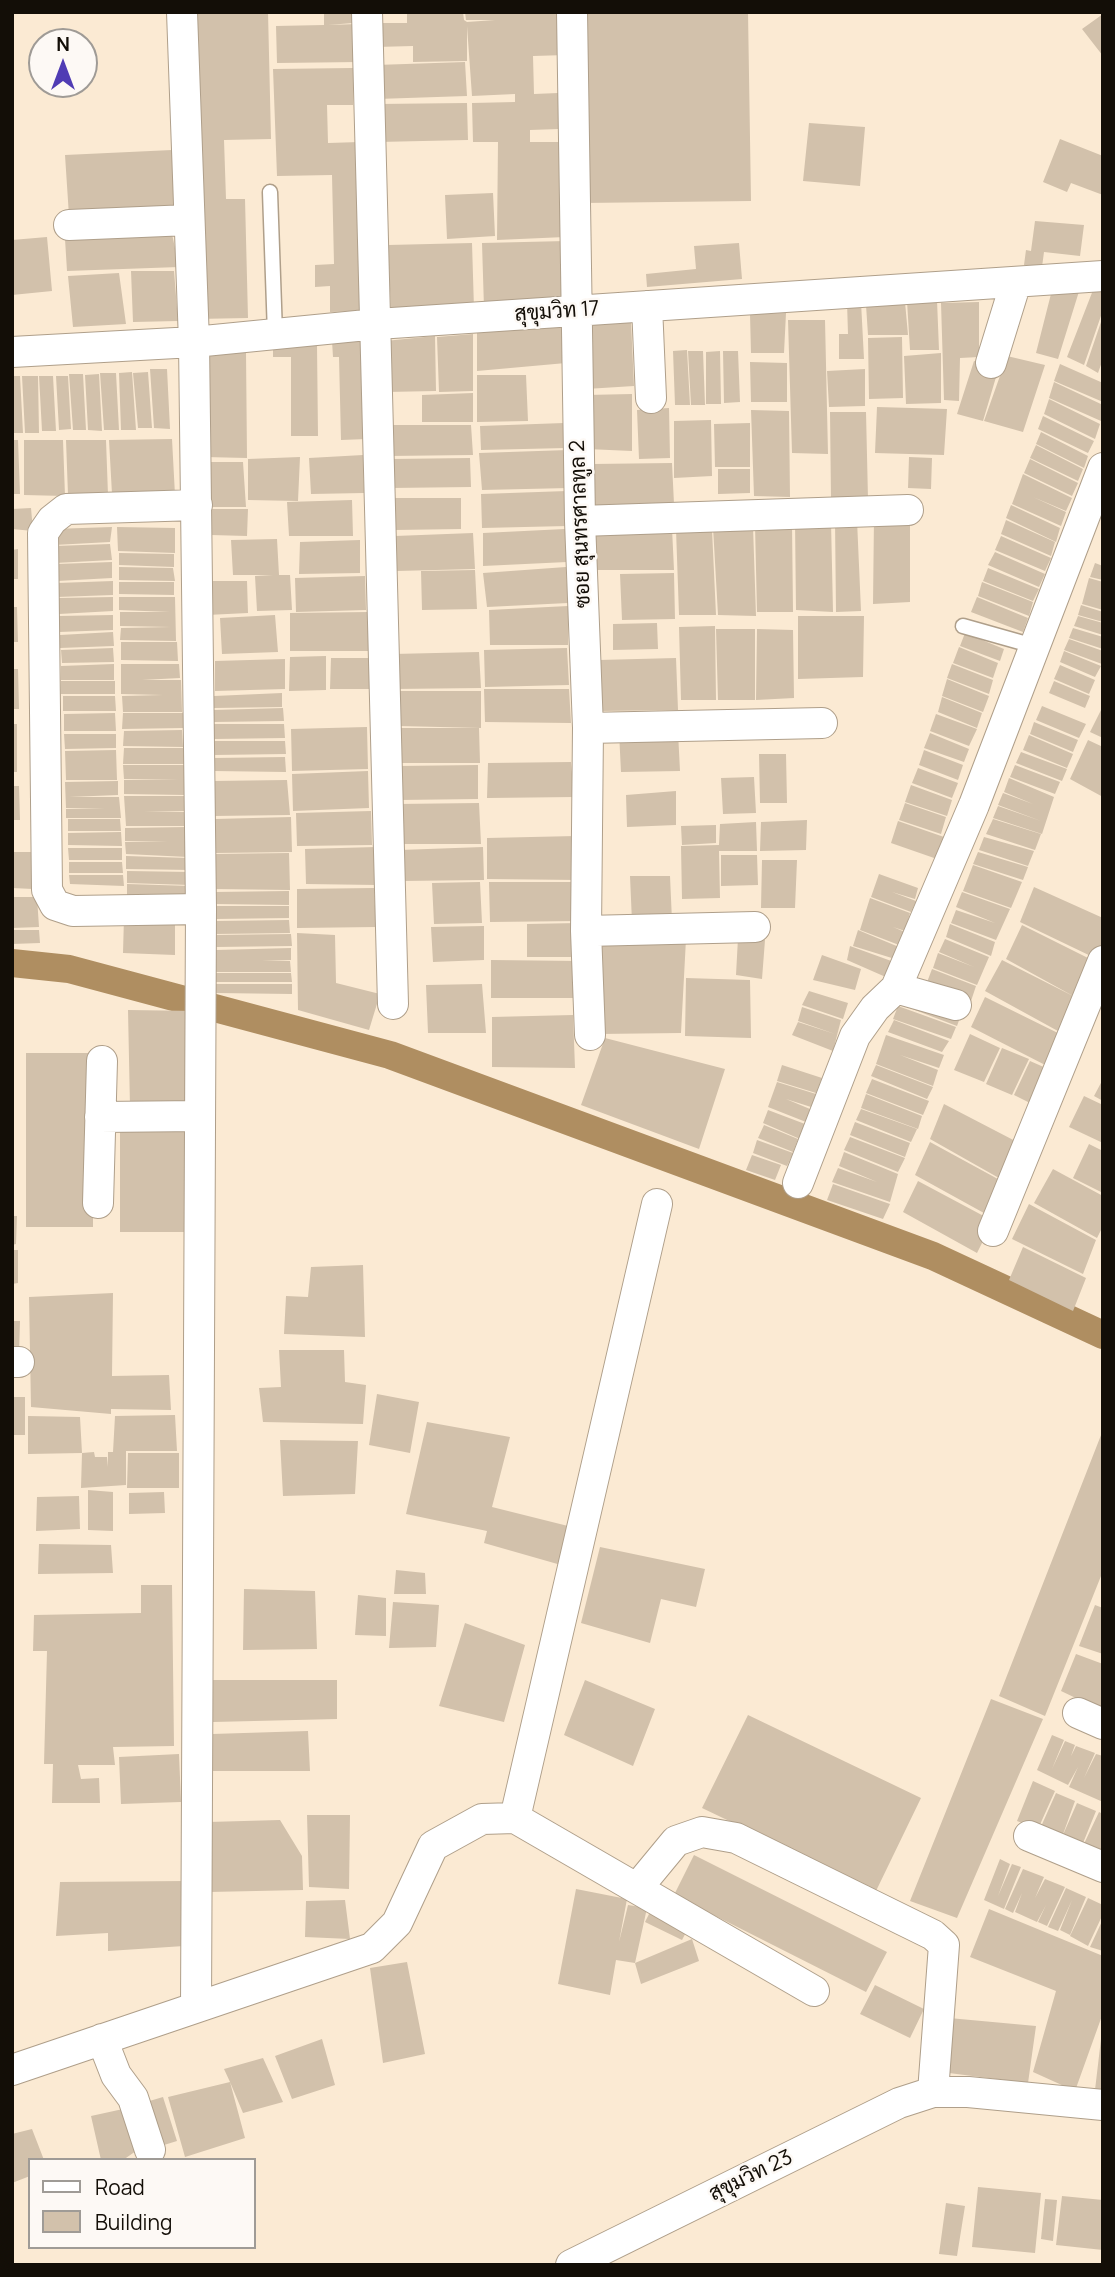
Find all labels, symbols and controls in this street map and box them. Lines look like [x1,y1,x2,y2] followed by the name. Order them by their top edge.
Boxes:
[28,28,98,98] north arrow
[56,31,70,57] text: N
[514,296,600,328] street label: สุขุมวิท 17
[565,440,597,608] street label: ซอย สุนทรศาลทูล 2
[705,2145,797,2207] street label: สุขุมวิท 23
[28,2158,256,2249] legend
[95,2173,145,2201] text: Road
[95,2208,172,2236] text: Building

